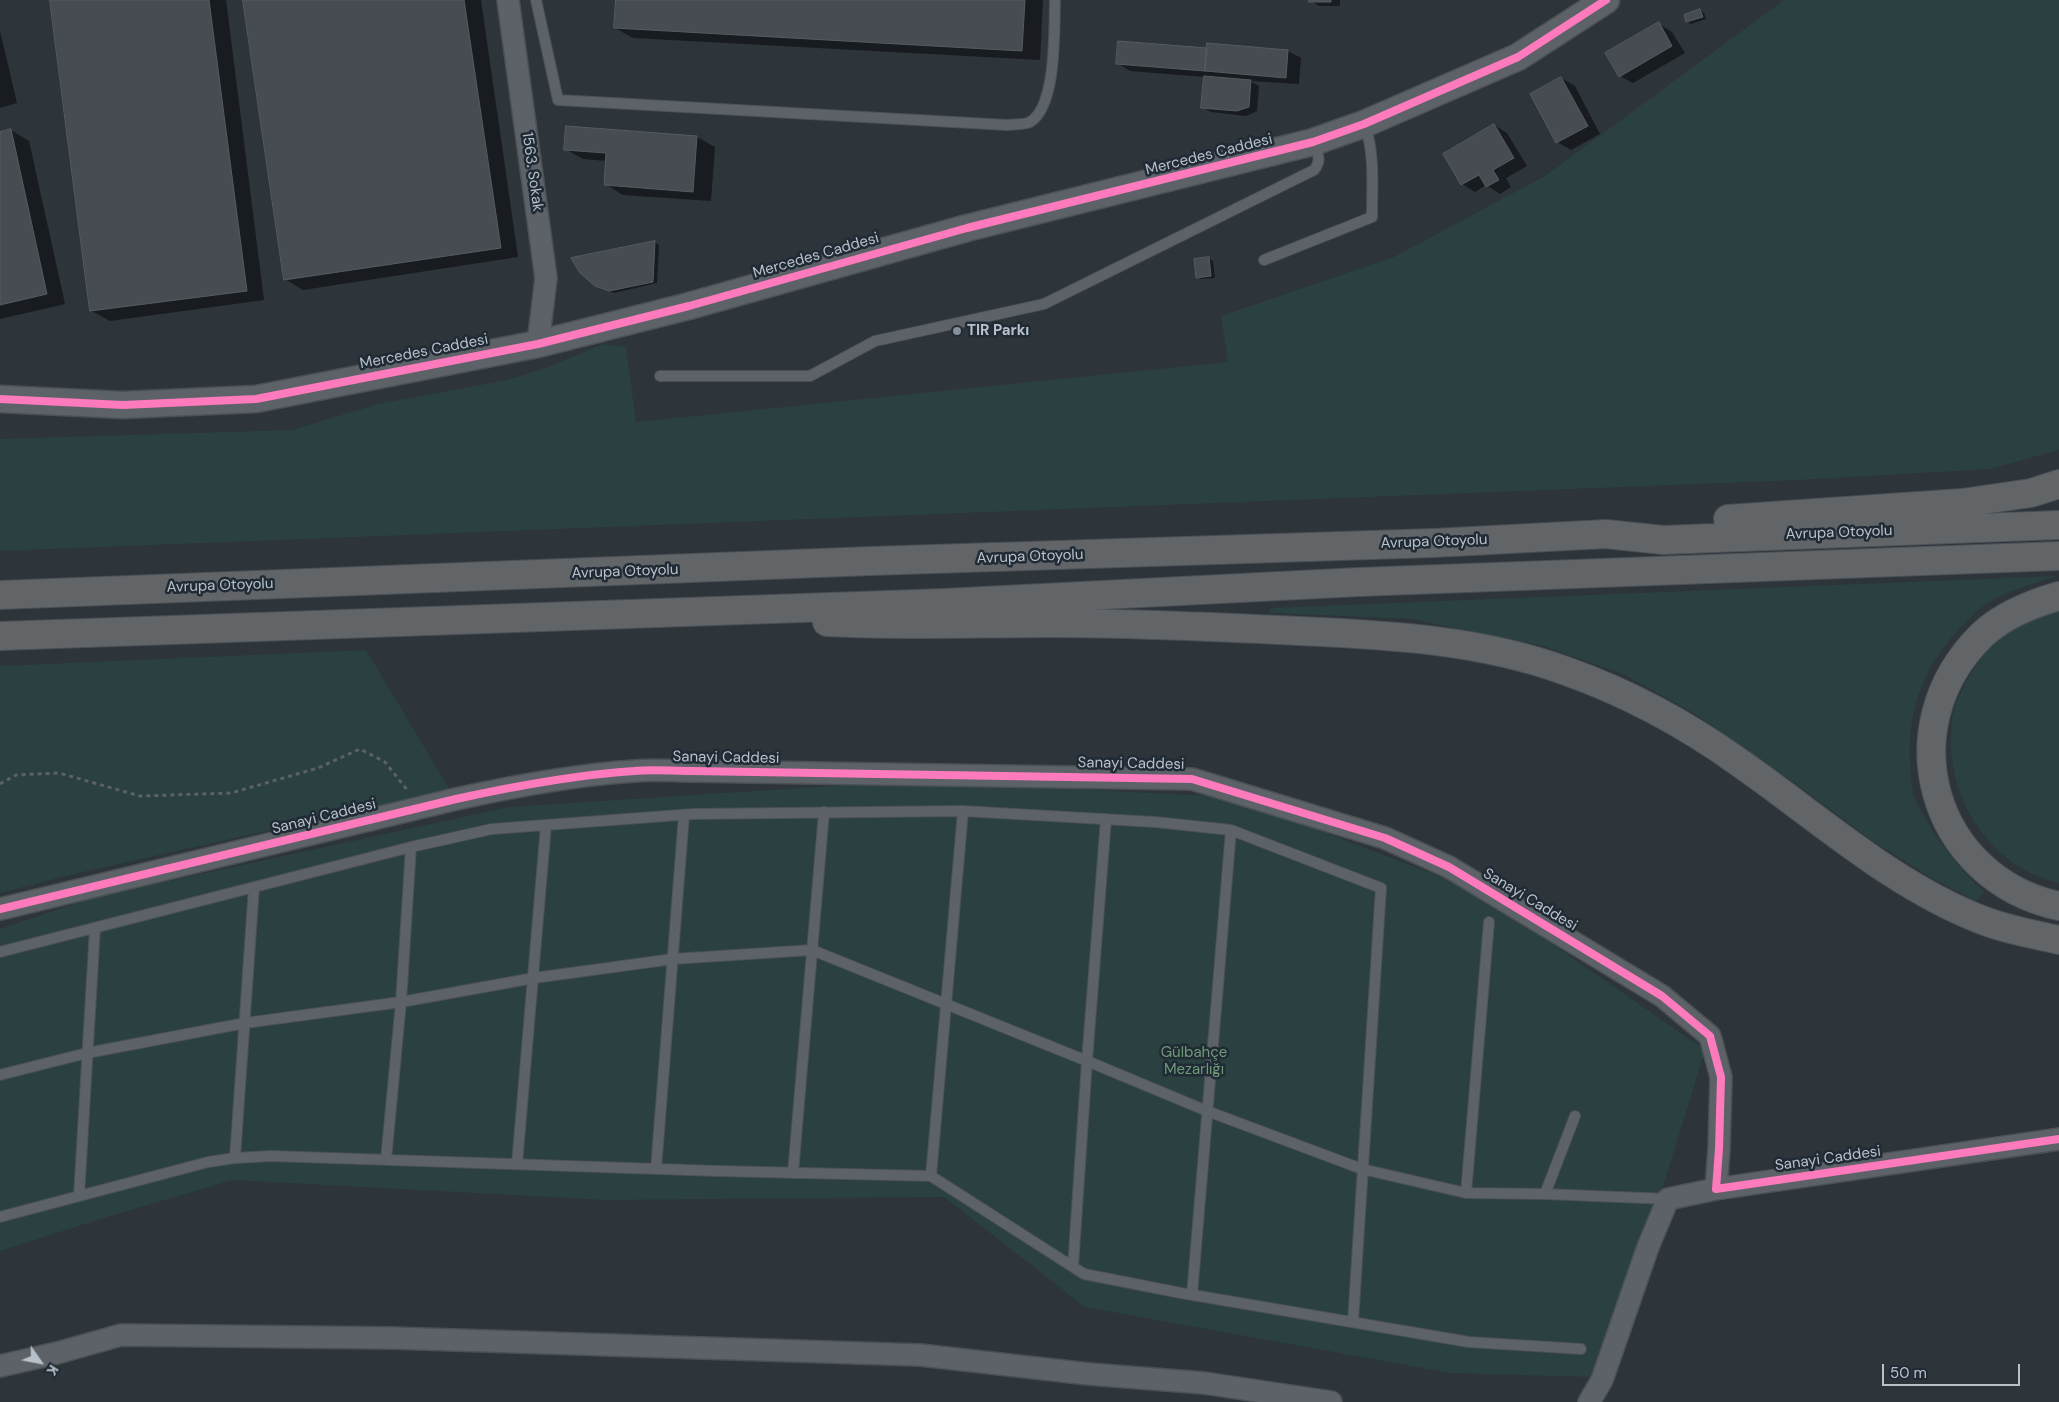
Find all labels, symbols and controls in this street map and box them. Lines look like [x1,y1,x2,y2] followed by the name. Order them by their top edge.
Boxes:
[518,131,546,213] street label: 1563. Sokak
[1144,131,1274,179] street label: Mercedes Caddesi
[751,229,881,283] street label: Mercedes Caddesi
[967,322,1029,340] place label: TIR Parkı
[951,325,963,337] marker: TIR Parkı
[358,331,490,373] street label: Mercedes Caddesi
[1785,522,1893,544] street label: Avrupa Otoyolu
[1380,531,1488,553] street label: Avrupa Otoyolu
[976,546,1084,568] street label: Avrupa Otoyolu
[571,561,679,583] street label: Avrupa Otoyolu
[166,575,274,597] street label: Avrupa Otoyolu
[672,748,780,768] street label: Sanayi Caddesi
[1077,754,1185,774] street label: Sanayi Caddesi
[270,795,378,839] street label: Sanayi Caddesi
[1480,865,1580,935] street label: Sanayi Caddesi
[1161,1044,1227,1079] park label: Gülbahçe Mezarlığı
[1774,1143,1882,1175] street label: Sanayi Caddesi
[15,1337,65,1387] north arrow
[1884,1354,2022,1386] scale bar
[43,1361,63,1379] text: K
[1890,1363,1927,1383] text: 50 m

